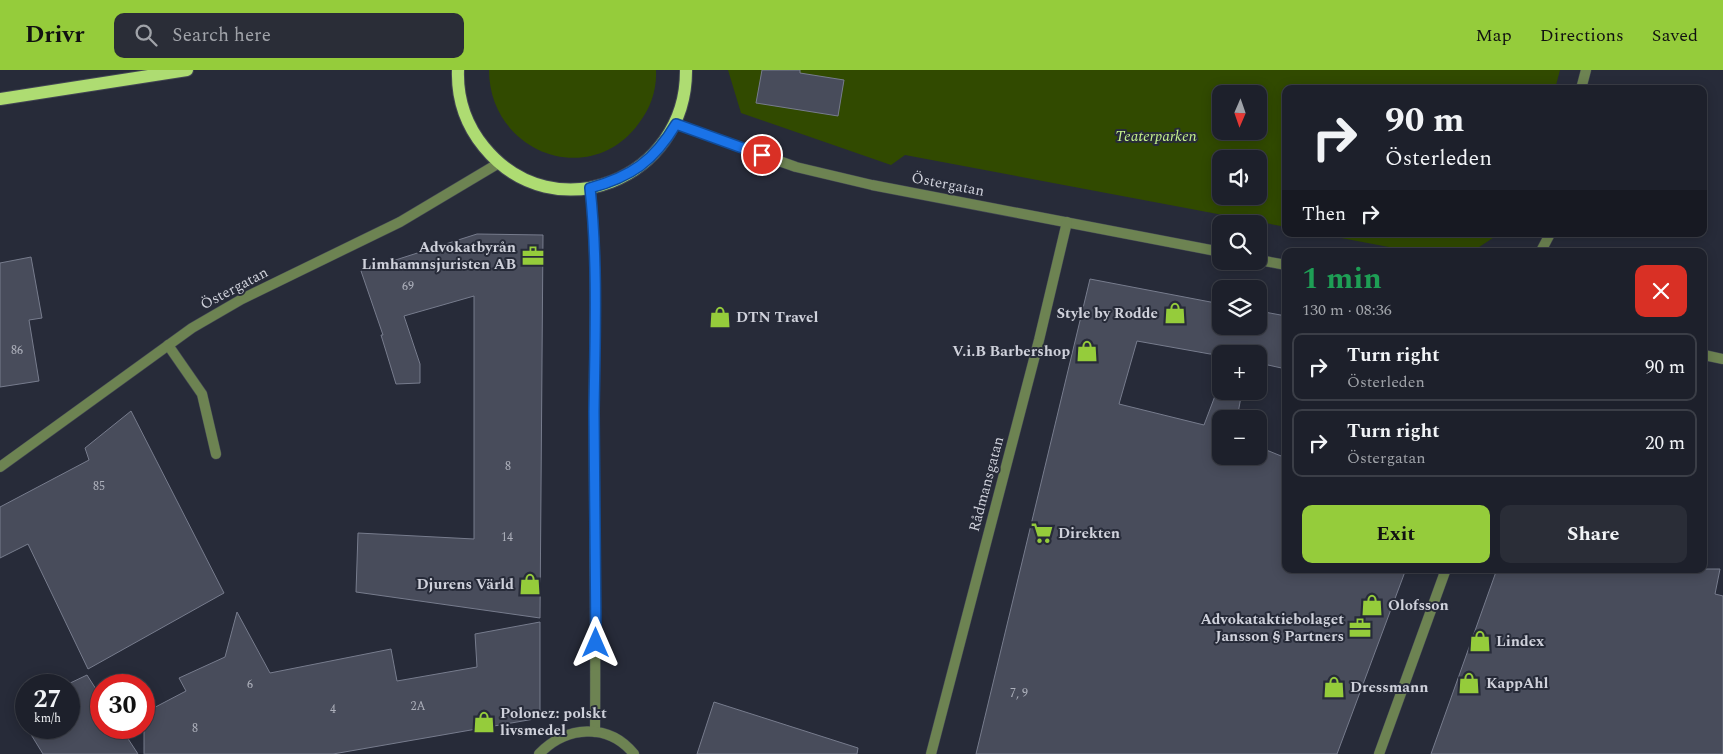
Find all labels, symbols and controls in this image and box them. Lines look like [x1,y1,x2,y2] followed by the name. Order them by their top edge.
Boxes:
[114,13,464,58] search box
[25,17,84,53] text: Drivr
[132,21,160,49] icon: search
[172,21,271,50] text: Search here
[1476,22,1512,49] text: Map
[1540,22,1624,49] text: Directions
[1652,22,1698,49] text: Saved
[1212,85,1268,140] north arrow
[1212,85,1267,465] map controls
[1385,94,1465,147] text: 90 m
[1302,105,1367,170] icon: right
[1115,125,1197,148] park label: Teaterparken
[741,134,783,176] pin
[748,141,776,169] icon: arrive
[1385,142,1492,175] text: Österleden
[1212,150,1267,205] button: sound
[910,166,987,203] street label: Östergatan
[1302,200,1346,229] text: Then
[1356,200,1384,228] icon: right
[1212,215,1267,270] button: search
[361,236,516,276] place label: Advokatbyrån Limhamnsjuristen AB
[520,243,546,269] office icon: Advokatbyrån Limhamnsjuristen AB
[1302,256,1382,302] text: 1 min
[196,261,272,316] street label: Östergatan
[1635,265,1687,317] button: close
[402,277,414,296] house number: 69
[1212,280,1267,335] button: layers
[1302,298,1392,322] text: 130 m · 08:36
[1162,300,1188,326] shop icon: Style by Rodde
[1056,302,1158,325] place label: Style by Rodde
[707,304,733,330] shop icon: DTN Travel
[736,306,818,329] place label: DTN Travel
[1074,338,1100,364] shop icon: V.i.B Barbershop
[952,340,1070,363] place label: V.i.B Barbershop
[11,341,23,360] house number: 86
[1347,341,1440,370] text: Turn right
[1212,345,1267,400] button: +
[1304,353,1332,381] icon: right
[1645,353,1685,382] text: 90 m
[1347,370,1425,394] text: Österleden
[1212,410,1267,465] button: −
[1347,417,1440,446] text: Turn right
[1304,429,1332,457] icon: right
[1645,429,1685,458] text: 20 m
[963,434,1010,534] street label: Rådmansgatan
[1347,446,1426,470] text: Östergatan
[505,457,511,476] house number: 8
[93,477,105,496] house number: 85
[1302,505,1490,563] button: Exit
[1500,505,1687,563] button: Share
[1029,520,1055,546] supermarket icon: Direkten
[1058,522,1120,545] place label: Direkten
[501,528,513,547] house number: 14
[517,571,543,597] shop icon: Djurens Värld
[417,573,514,596] place label: Djurens Värld
[1359,592,1385,618] shop icon: Olofsson
[1388,594,1449,617] place label: Olofsson
[1200,608,1344,648] place label: Advokataktiebolaget Jansson § Partners
[1347,615,1373,641] office icon: Advokataktiebolaget Jansson § Partners
[569,616,621,668] position arrow
[1467,628,1493,654] shop icon: Lindex
[1496,630,1544,653] place label: Lindex
[1456,670,1482,696] shop icon: KappAhl
[1486,672,1549,695] place label: KappAhl
[90,674,155,739] speed limit sign: 30
[1321,674,1347,700] shop icon: Dressmann
[247,675,253,694] house number: 6
[1350,676,1429,699] place label: Dressmann
[33,681,62,719] text: 27
[1010,684,1028,703] house number: 7, 9
[410,697,426,716] house number: 2A
[330,700,336,719] house number: 4
[500,702,607,742] place label: Polonez: polskt livsmedel
[34,709,61,728] text: km/h
[471,709,497,735] shop icon: Polonez: polskt livsmedel
[192,719,198,738] house number: 8

